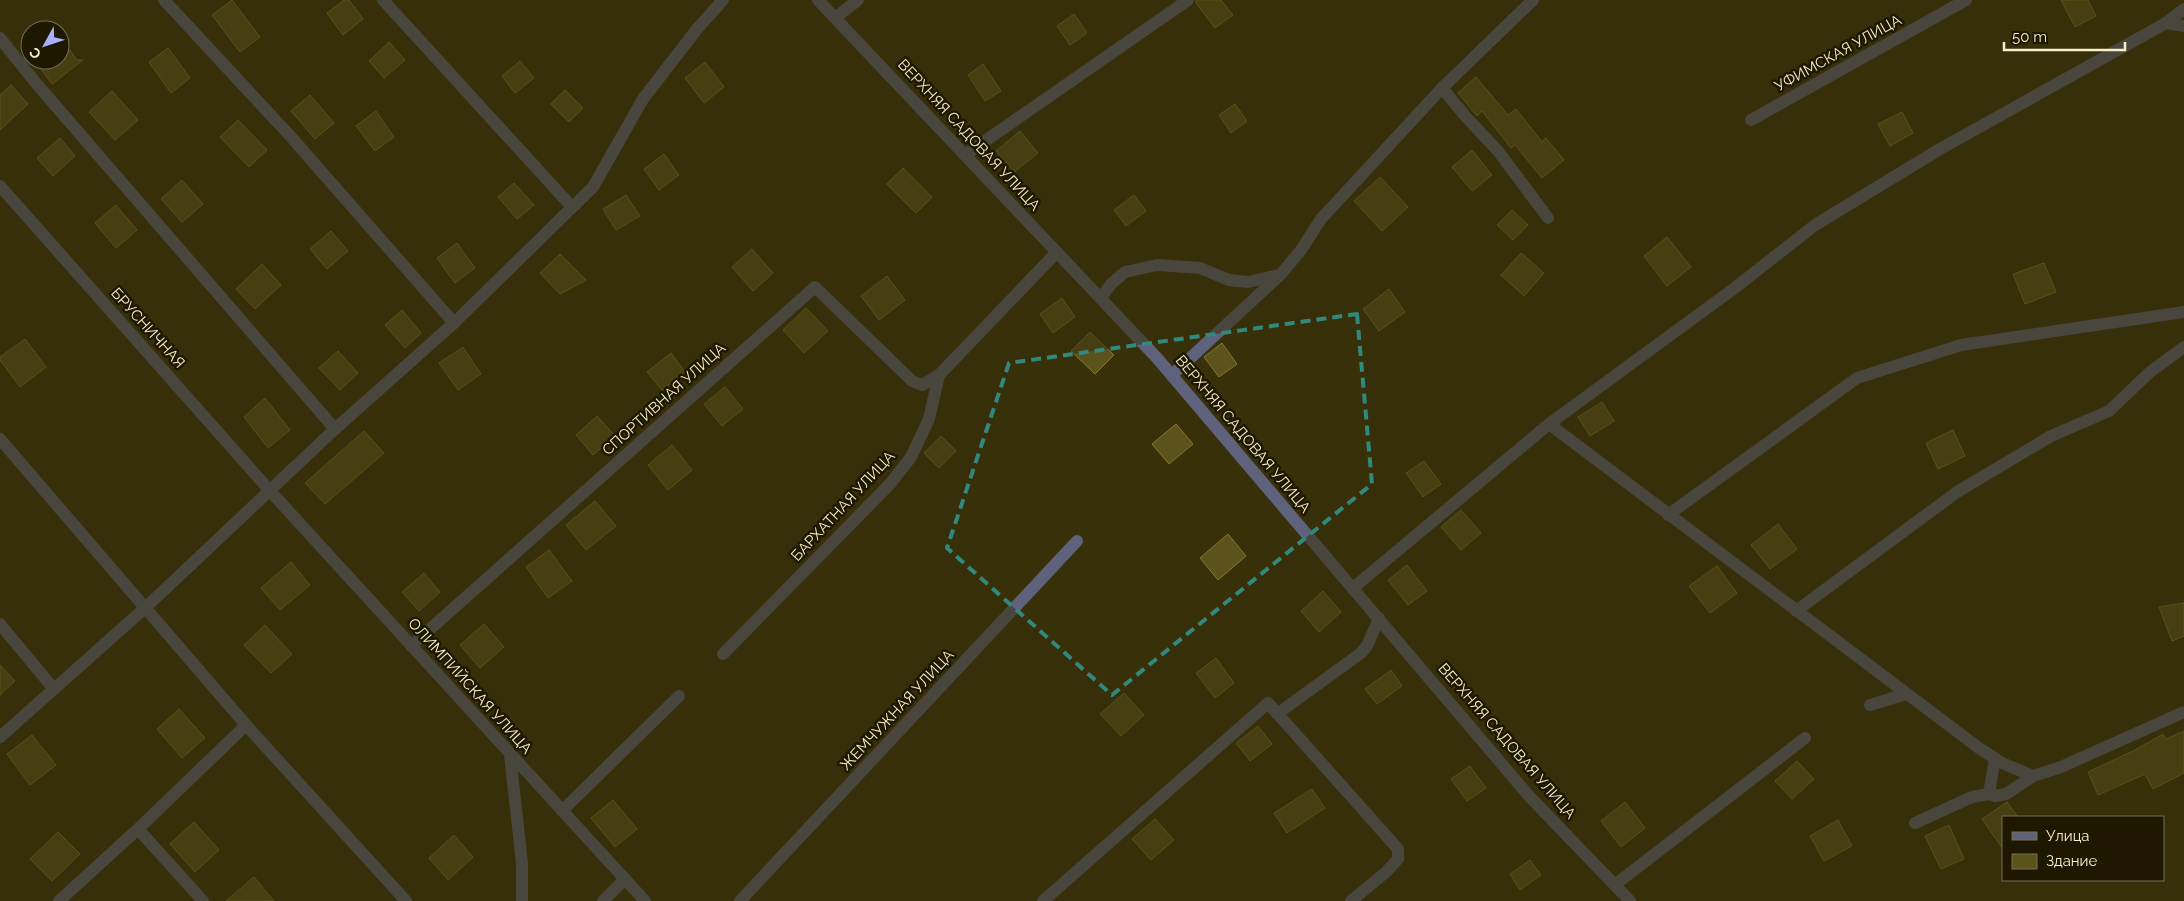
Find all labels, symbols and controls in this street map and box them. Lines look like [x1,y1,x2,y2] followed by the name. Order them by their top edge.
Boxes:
[1772,11,1904,95] street label: УФИМСКАЯ УЛИЦА
[20,20,70,70] north arrow
[2004,20,2125,52] scale bar
[2012,28,2047,46] text: 50 m
[26,44,44,62] text: С
[894,56,1044,214] street label: ВЕРХНЯЯ САДОВАЯ УЛИЦА
[107,284,189,372] street label: БРУСНИЧНАЯ
[599,339,729,459] street label: СПОРТИВНАЯ УЛИЦА
[1172,351,1314,517] street label: ВЕРХНЯЯ САДОВАЯ УЛИЦА
[787,447,899,565] street label: БАРХАТНАЯ УЛИЦА
[404,614,536,758] street label: ОЛИМПИЙСКАЯ УЛИЦА
[837,646,957,774] street label: ЖЕМЧУЖНАЯ УЛИЦА
[1434,659,1580,823] street label: ВЕРХНЯЯ САДОВАЯ УЛИЦА
[2002,816,2164,881] legend
[2046,827,2090,845] text: Улица
[2046,852,2098,870] text: Здание

